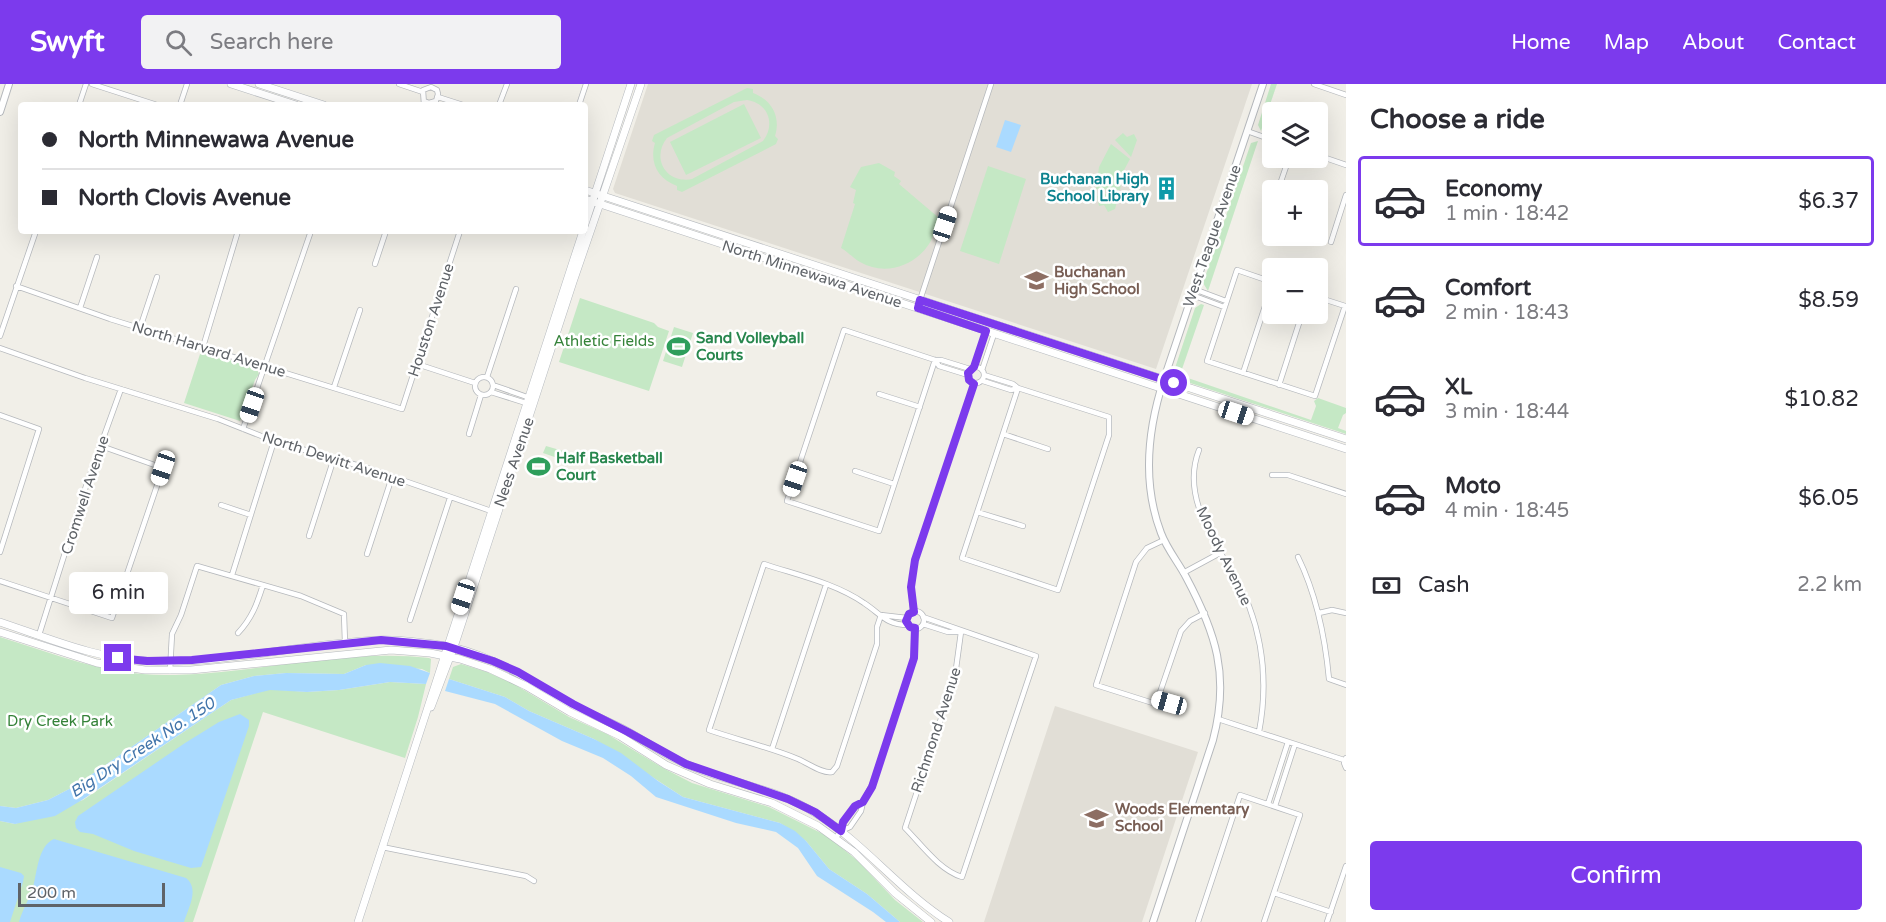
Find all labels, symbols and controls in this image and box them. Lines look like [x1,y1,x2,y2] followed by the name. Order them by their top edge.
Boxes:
[141,15,561,69] search box
[30,25,105,59] text: Swyft
[162,26,195,59] icon: search
[210,29,333,55] text: Search here
[1511,30,1571,55] text: Home
[1604,30,1649,55] text: Map
[1682,30,1744,55] text: About
[1777,30,1856,55] text: Contact
[1262,102,1328,324] map controls
[1262,102,1328,168] button: layers
[1370,103,1545,136] text: Choose a ride
[78,127,354,153] text: North Minnewawa Avenue
[1179,162,1245,310] street label: West Teague Avenue
[1040,170,1149,206] place label: Buchanan High School Library
[1373,174,1427,228] icon: car
[1154,175,1180,201] building icon: Buchanan High School Library
[1445,176,1542,202] text: Economy
[1262,180,1328,246] button: +
[78,185,291,211] text: North Clovis Avenue
[1798,188,1859,214] text: $6.37
[1445,202,1569,226] text: 1 min · 18:42
[931,204,959,244] car
[720,236,904,312] street label: North Minnewawa Avenue
[1262,258,1328,324] button: −
[404,261,458,379] street label: Houston Avenue
[1054,263,1140,299] place label: Buchanan High School
[1023,268,1049,294] school or university icon: Buchanan High School
[1373,273,1427,327] icon: car
[1445,275,1531,301] text: Comfort
[1798,287,1859,313] text: $8.59
[1445,301,1569,325] text: 2 min · 18:43
[130,317,288,381] street label: North Harvard Avenue
[696,329,804,364] place label: Sand Volleyball Courts
[554,332,654,350] park label: Athletic Fields
[665,334,691,360] sports icon: Sand Volleyball Courts
[1160,369,1187,396] route start
[1373,372,1427,426] icon: car
[1445,374,1472,400] text: XL
[238,385,266,425] car
[1785,386,1859,412] text: $10.82
[1216,399,1256,427] car
[1445,400,1569,424] text: 3 min · 18:44
[490,415,538,509] street label: Nees Avenue
[260,427,408,491] street label: North Dewitt Avenue
[57,433,113,557] street label: Cromwell Avenue
[149,448,177,488] car
[556,449,663,484] place label: Half Basketball Court
[525,454,551,480] sports icon: Half Basketball Court
[781,459,809,499] car
[1373,471,1427,525] icon: car
[1445,473,1501,499] text: Moto
[1798,485,1859,511] text: $6.05
[1445,499,1569,523] text: 4 min · 18:45
[1192,504,1256,608] street label: Moody Avenue
[1370,569,1403,602] icon: cash
[68,571,168,613] callout: 6 min
[1418,572,1470,598] text: Cash
[1797,573,1862,597] text: 2.2 km
[449,577,477,617] car
[92,581,145,605] text: 6 min
[104,644,131,671] route end
[907,665,965,795] street label: Richmond Avenue
[1149,689,1189,717] car
[66,693,220,802] water label: Big Dry Creek No. 150
[7,712,113,730] park label: Dry Creek Park
[1115,800,1249,835] place label: Woods Elementary School
[1084,805,1110,831] school or university icon: Woods Elementary School
[1370,841,1862,910] button: Confirm
[18,880,165,908] scale bar
[27,883,76,903] text: 200 m

